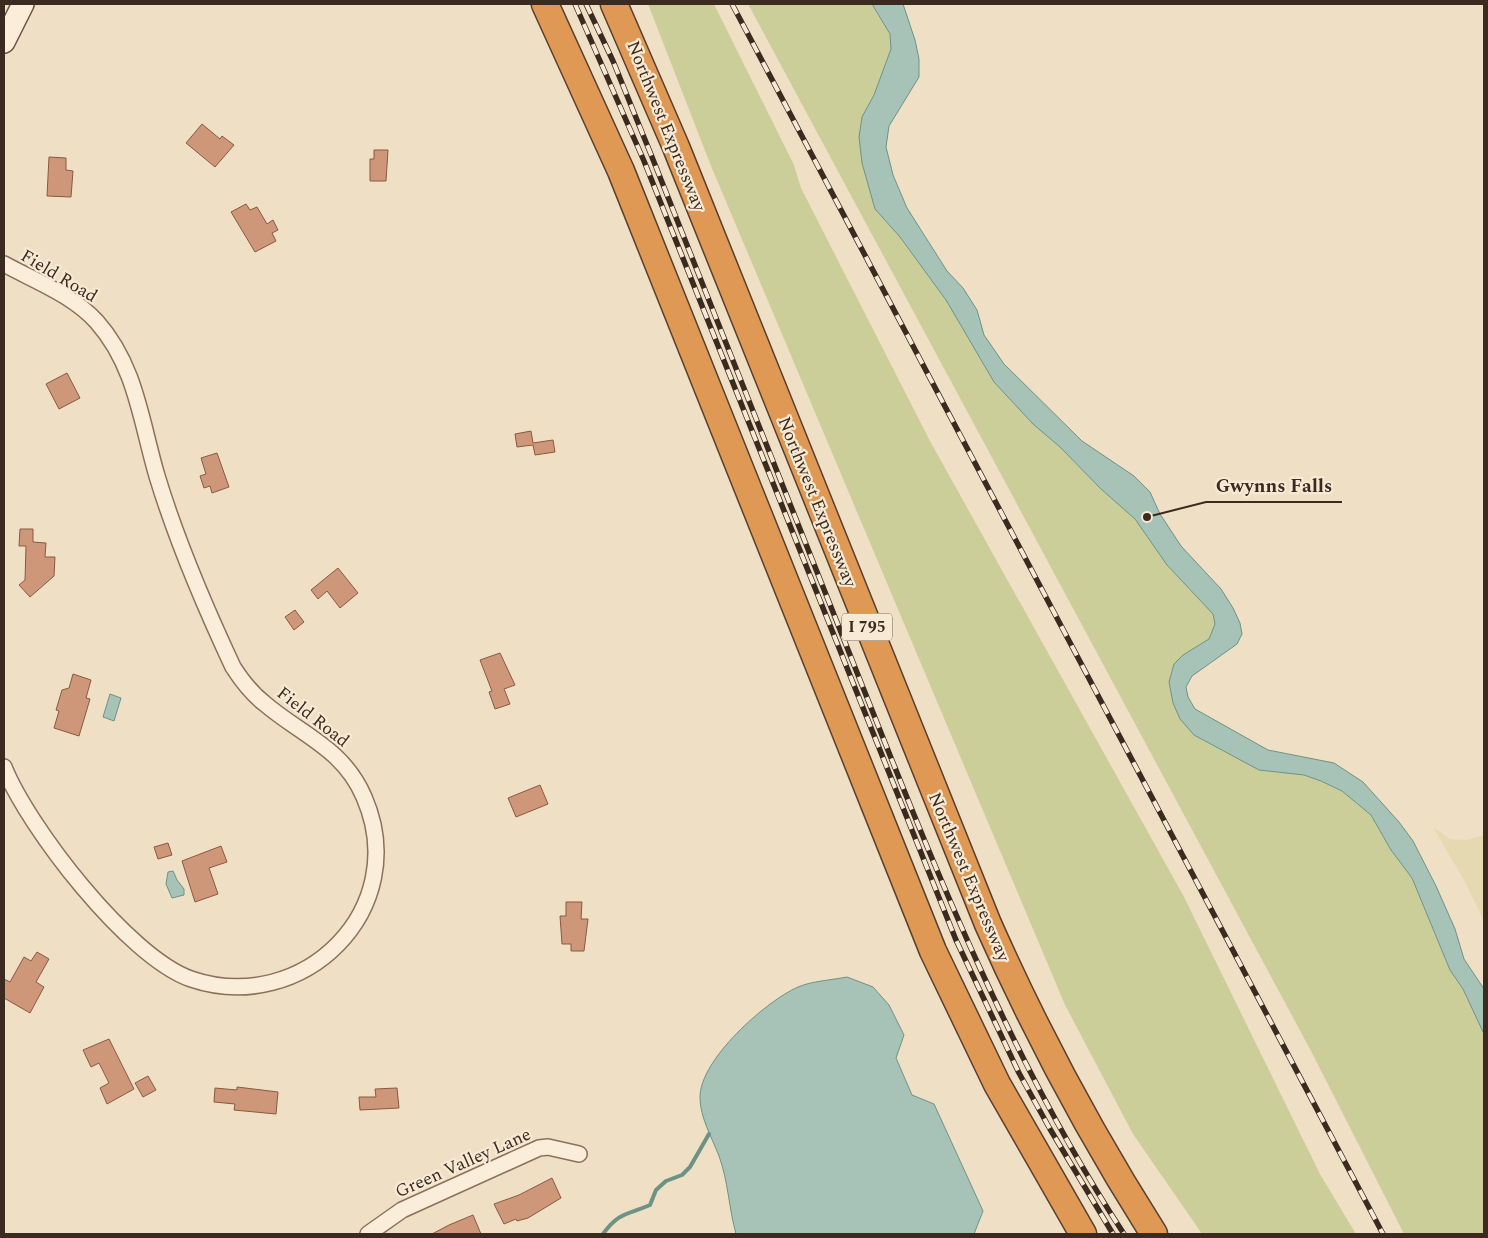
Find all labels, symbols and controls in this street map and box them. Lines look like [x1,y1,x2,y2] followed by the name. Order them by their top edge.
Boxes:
[619,37,713,217] street label: Northwest Expressway
[15,242,103,310] street label: Field Road
[770,413,864,593] street label: Northwest Expressway
[1206,468,1342,502] callout: Gwynns Falls
[1216,472,1332,501] text: Gwynns Falls
[842,614,892,640] road number: I 795
[271,680,355,754] street label: Field Road
[921,788,1017,967] street label: Northwest Expressway
[391,1121,535,1205] street label: Green Valley Lane

